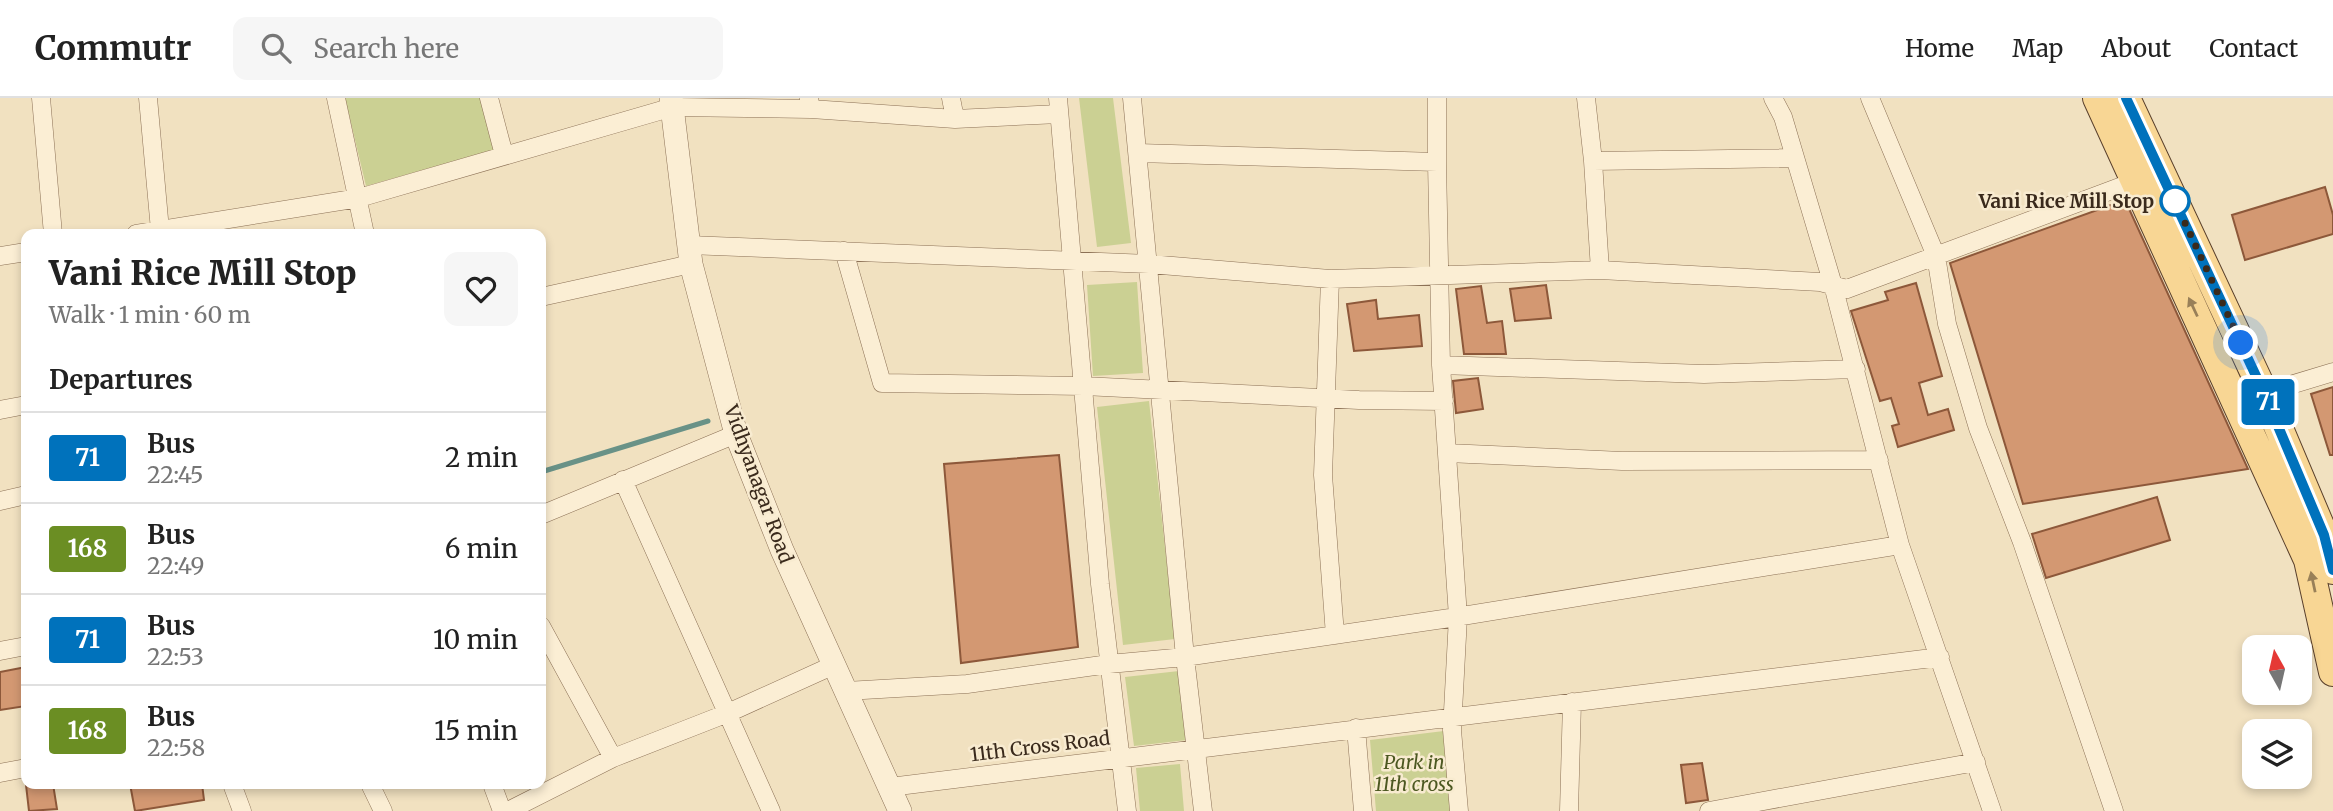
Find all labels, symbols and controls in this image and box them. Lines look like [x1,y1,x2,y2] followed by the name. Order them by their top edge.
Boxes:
[233,17,723,80] search box
[35,28,191,69] text: Commutr
[257,29,295,67] icon: search
[313,32,459,65] text: Search here
[1905,33,1974,64] text: Home
[2012,33,2063,64] text: Map
[2101,33,2171,64] text: About
[2209,33,2298,64] text: Contact
[2160,186,2190,216] marker: Vani Rice Mill Stop
[1978,189,2154,213] place label: Vani Rice Mill Stop
[444,252,518,326] button: heart
[49,253,356,294] text: Vani Rice Mill Stop
[2187,296,2198,317] one-way arrow
[49,300,251,329] text: Walk · 1 min · 60 m
[2223,325,2258,360] your location
[49,363,193,396] text: Departures
[2236,379,2300,425] line badge: 71
[2256,386,2281,417] text: 71
[719,401,799,566] street label: Vidhyanagar Road
[147,427,195,460] text: Bus
[445,441,518,474] text: 2 min
[75,442,100,473] text: 71
[147,460,203,489] text: 22:45
[147,518,195,551] text: Bus
[445,532,518,565] text: 6 min
[68,533,107,564] text: 168
[147,551,204,580] text: 22:49
[2307,571,2318,593] one-way arrow
[147,609,195,642] text: Bus
[433,623,518,656] text: 10 min
[75,624,100,655] text: 71
[2242,635,2312,705] north arrow
[2242,635,2312,789] map controls
[147,642,204,671] text: 22:53
[147,700,195,733] text: Bus
[434,714,518,747] text: 15 min
[68,715,107,746] text: 168
[2242,719,2312,789] button: layers
[969,726,1111,766] street label: 11th Cross Road
[147,733,205,762] text: 22:58
[1374,750,1454,796] park label: Park in 11th cross

